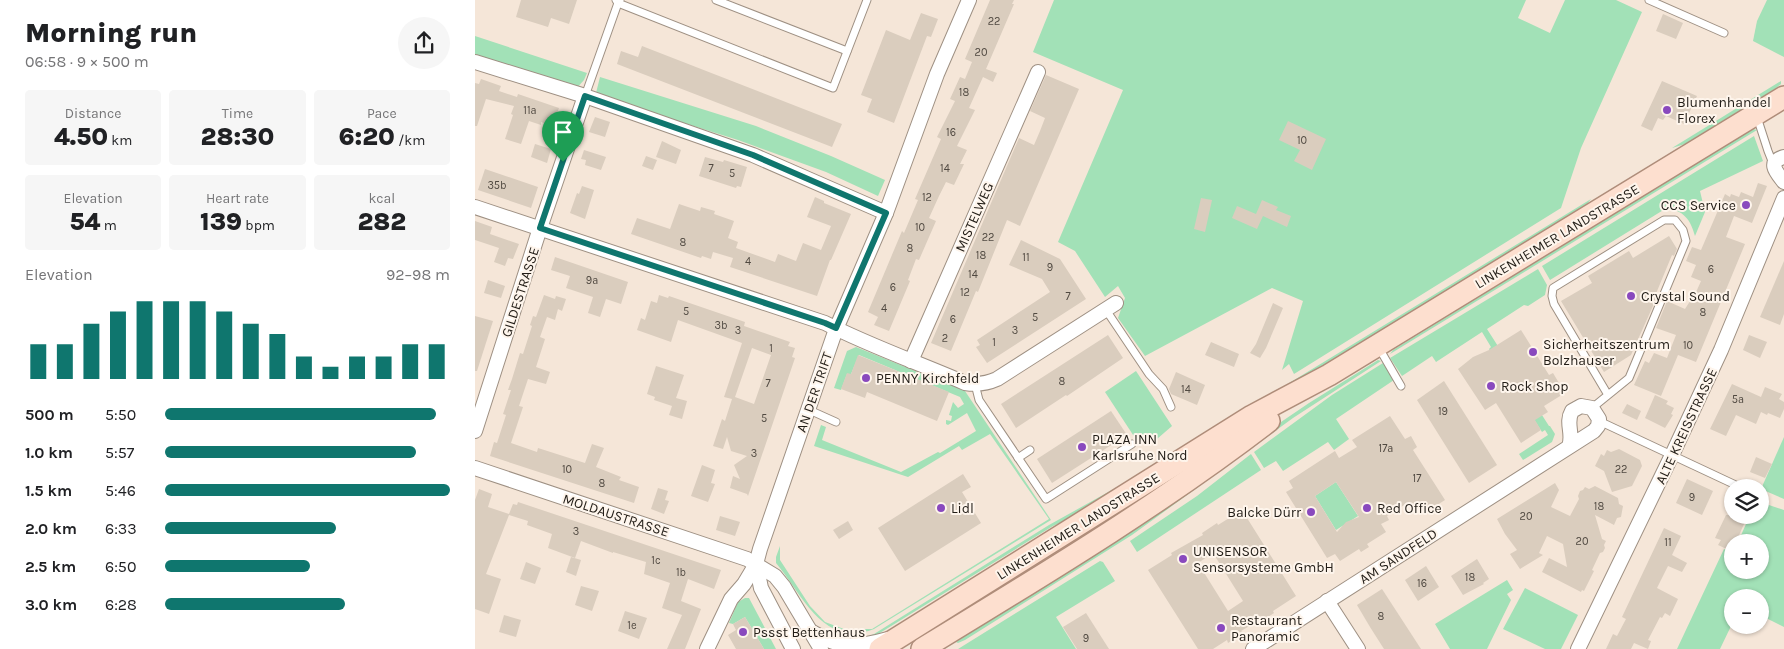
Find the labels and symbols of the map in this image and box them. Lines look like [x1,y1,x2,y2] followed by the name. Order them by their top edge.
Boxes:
[988,15,1000,28] house number: 22
[975,46,987,59] house number: 20
[959,86,969,99] house number: 18
[1677,94,1771,127] place label: Blumenhandel Florex
[523,104,537,117] house number: 11a
[1661,104,1673,116] marker: Blumenhandel Florex
[542,111,584,162] pin
[946,126,956,139] house number: 16
[1297,134,1307,147] house number: 10
[708,162,714,175] house number: 7
[940,162,950,175] house number: 14
[729,167,735,180] house number: 5
[487,179,507,192] house number: 35b
[952,180,997,255] street label: MISTELWEG
[1472,180,1643,292] street label: LINKENHEIMER LANDSTRASSE
[922,191,932,204] house number: 12
[1661,197,1736,214] place label: CCS Service
[1740,199,1752,211] marker: CCS Service
[915,221,925,234] house number: 10
[982,231,994,244] house number: 22
[680,236,687,249] house number: 8
[907,242,914,255] house number: 8
[498,245,543,339] street label: GILDESTRASSE
[976,249,986,262] house number: 18
[1022,251,1030,264] house number: 11
[745,255,751,268] house number: 4
[1047,261,1053,274] house number: 9
[1708,263,1714,276] house number: 6
[968,268,978,281] house number: 14
[586,274,598,287] house number: 9a
[890,281,896,294] house number: 6
[960,286,970,299] house number: 12
[1641,288,1730,305] place label: Crystal Sound
[1065,290,1071,303] house number: 7
[1625,290,1637,302] marker: Crystal Sound
[881,302,887,315] house number: 4
[683,305,689,318] house number: 5
[1700,306,1707,319] house number: 8
[1032,311,1038,324] house number: 5
[950,313,956,326] house number: 6
[714,319,728,332] house number: 3b
[735,324,741,337] house number: 3
[1012,324,1018,337] house number: 3
[942,332,948,345] house number: 2
[992,336,996,349] house number: 1
[1543,336,1670,369] place label: Sicherheitszentrum Bolzhauser
[1683,339,1693,352] house number: 10
[769,342,773,355] house number: 1
[1527,346,1539,358] marker: Sicherheitszentrum Bolzhauser
[793,350,836,435] street label: AN DER TRIFT
[1652,365,1721,487] street label: ALTE KREISSTRASSE
[876,370,979,387] place label: PENNY Kirchfeld
[860,372,872,384] marker: PENNY Kirchfeld
[1059,375,1066,388] house number: 8
[765,377,771,390] house number: 7
[1501,378,1568,395] place label: Rock Shop
[1485,380,1497,392] marker: Rock Shop
[1181,383,1191,396] house number: 14
[1732,393,1744,406] house number: 5a
[1438,405,1448,418] house number: 19
[761,412,767,425] house number: 5
[1092,431,1188,464] place label: PLAZA INN Karlsruhe Nord
[1076,441,1088,453] marker: PLAZA INN Karlsruhe Nord
[1379,442,1393,455] house number: 17a
[751,447,757,460] house number: 3
[562,463,572,476] house number: 10
[1615,463,1627,476] house number: 22
[994,469,1163,584] street label: LINKENHEIMER LANDSTRASSE
[1413,472,1421,485] house number: 17
[599,477,606,490] house number: 8
[561,490,671,541] street label: MOLDAUSTRASSE
[1689,491,1695,504] house number: 9
[951,500,974,517] place label: Lidl
[1377,500,1442,517] place label: Red Office
[1594,500,1604,513] house number: 18
[935,502,947,514] marker: Lidl
[1361,502,1373,514] marker: Red Office
[1227,504,1302,521] place label: Balcke Dürr
[1305,506,1317,518] marker: Balcke Dürr
[1520,510,1532,523] house number: 20
[573,525,579,538] house number: 3
[1356,525,1440,588] street label: AM SANDFELD
[1576,535,1588,548] house number: 20
[1664,536,1672,549] house number: 11
[1193,543,1334,576] place label: UNISENSOR Sensorsysteme GmbH
[1177,553,1189,565] marker: UNISENSOR Sensorsysteme GmbH
[651,554,661,567] house number: 1c
[676,566,686,579] house number: 1b
[1465,571,1475,584] house number: 18
[1417,577,1427,590] house number: 16
[1378,610,1385,623] house number: 8
[1231,612,1302,645] place label: Restaurant Panoramic
[627,619,637,632] house number: 1e
[1215,622,1227,634] marker: Restaurant Panoramic
[753,624,865,641] place label: Pssst Bettenhaus
[737,626,749,638] marker: Pssst Bettenhaus
[1083,632,1089,645] house number: 9

